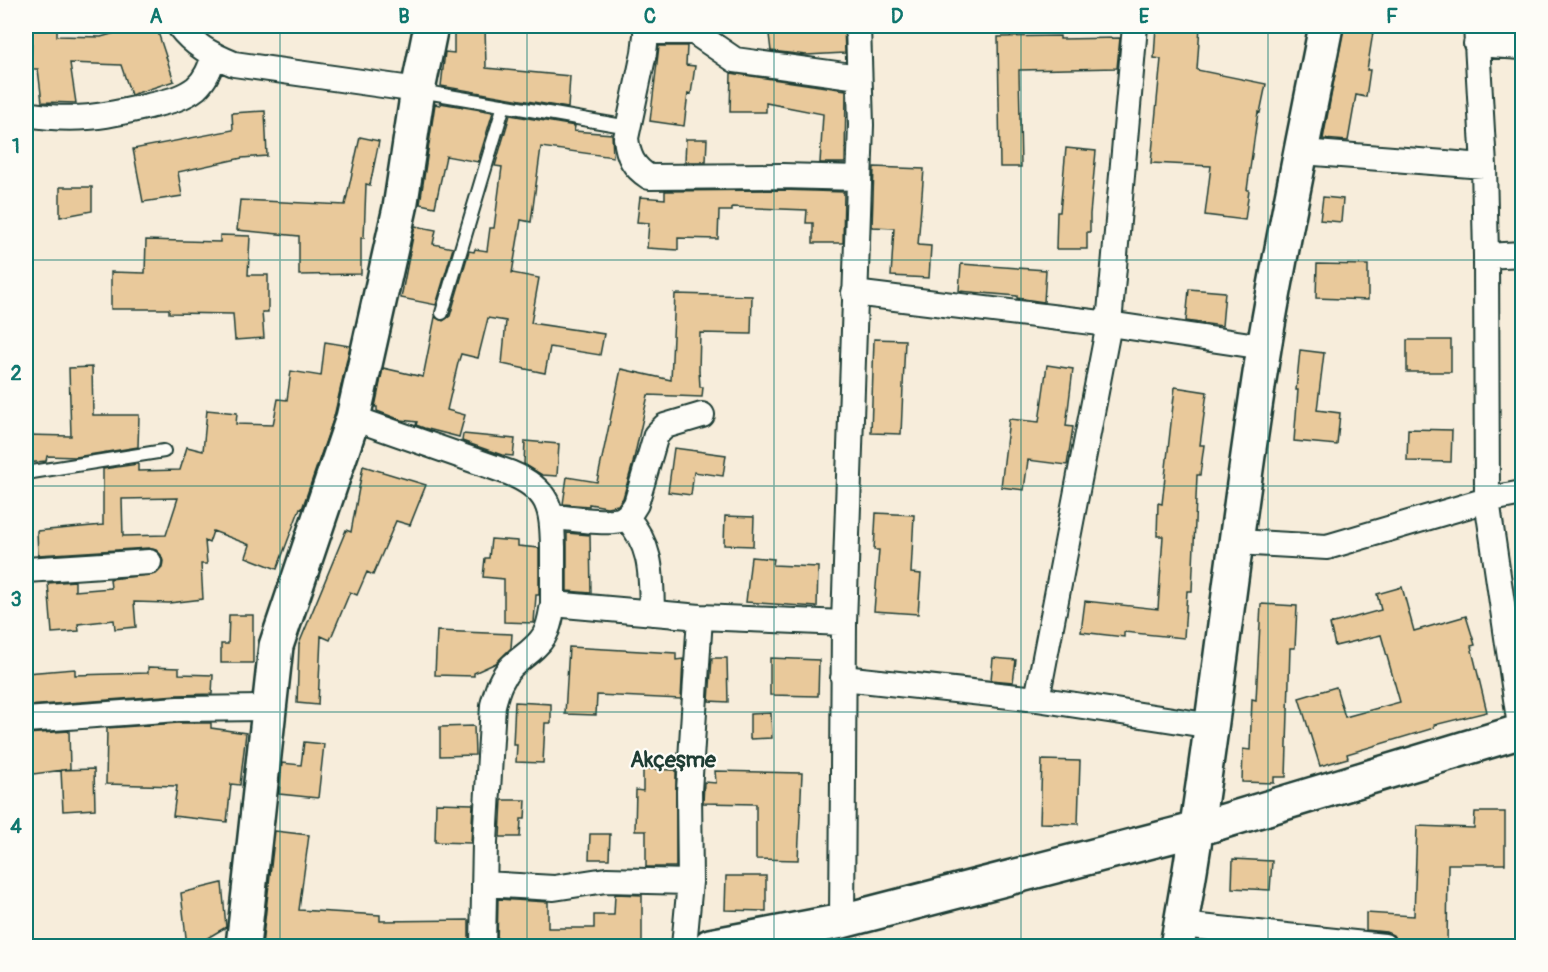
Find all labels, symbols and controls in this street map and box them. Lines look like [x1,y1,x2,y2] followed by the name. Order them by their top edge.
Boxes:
[150,4,163,29] text: A
[398,4,410,29] text: B
[644,4,656,29] text: C
[891,4,904,29] text: D
[1139,4,1150,29] text: E
[1386,4,1398,29] text: F
[12,134,20,159] text: 1
[10,361,22,386] text: 2
[10,587,22,612] text: 3
[630,746,717,774] district label: Akçeşme
[10,814,22,839] text: 4

